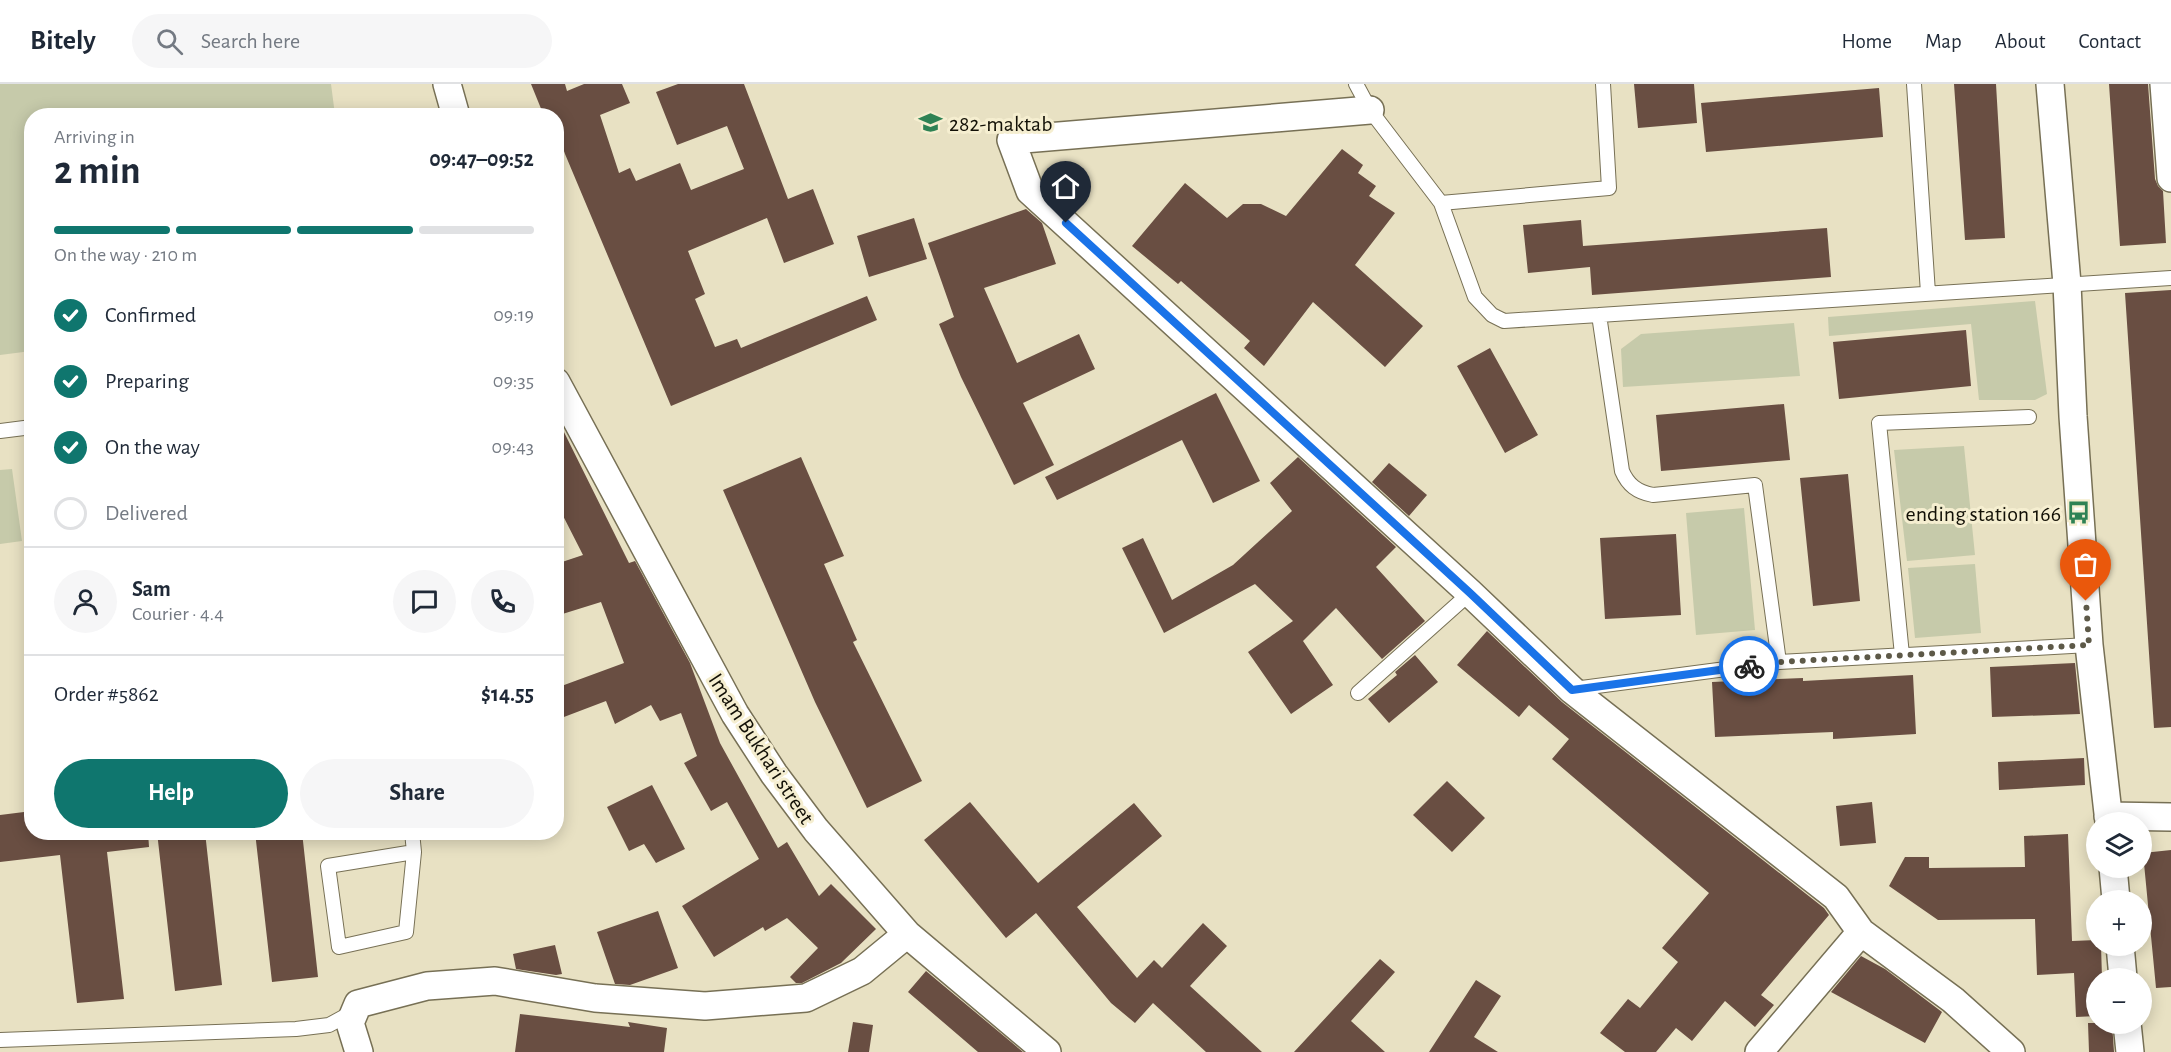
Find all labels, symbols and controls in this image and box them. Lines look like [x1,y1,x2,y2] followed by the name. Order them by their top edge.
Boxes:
[132,14,552,68] search box
[153,25,186,58] icon: search
[30,27,96,55] text: Bitely
[201,30,300,52] text: Search here
[1841,31,1892,52] text: Home
[1925,31,1962,52] text: Map
[1995,31,2045,52] text: About
[2078,31,2141,52] text: Contact
[918,110,944,136] school or university icon: 282-maktab
[949,113,1053,135] place label: 282-maktab
[54,127,135,147] text: Arriving in
[429,148,534,170] text: 09:47–09:52
[54,152,141,191] text: 2 min
[1040,161,1091,223] pin
[1049,170,1082,203] icon: home
[54,245,197,265] text: On the way · 210 m
[54,299,87,332] icon: check
[105,304,196,326] text: Confirmed
[493,305,534,325] text: 09:19
[54,365,87,398] icon: check
[105,370,189,392] text: Preparing
[493,371,534,391] text: 09:35
[54,431,87,464] icon: check
[105,436,200,458] text: On the way
[492,437,534,457] text: 09:43
[2066,500,2092,526] bus stop icon: ending station 166
[105,502,188,524] text: Delivered
[1906,503,2061,525] place label: ending station 166
[2060,539,2111,601] pin
[2069,548,2102,581] icon: bag
[54,570,117,633] button: person
[393,570,456,633] button: chat
[471,570,534,633] button: phone
[132,578,171,600] text: Sam
[132,604,224,624] text: Courier · 4.4
[1719,636,1779,696] courier
[1733,650,1766,683] icon: bike
[704,669,818,828] street label: Imam Bukhari street
[54,683,159,705] text: Order #5862
[481,683,534,705] text: $14.55
[54,759,288,828] button: Help
[300,759,534,828] button: Share
[2086,812,2152,1034] map controls
[2086,812,2152,878] button: layers
[2086,890,2152,956] button: +
[2086,968,2152,1034] button: −

